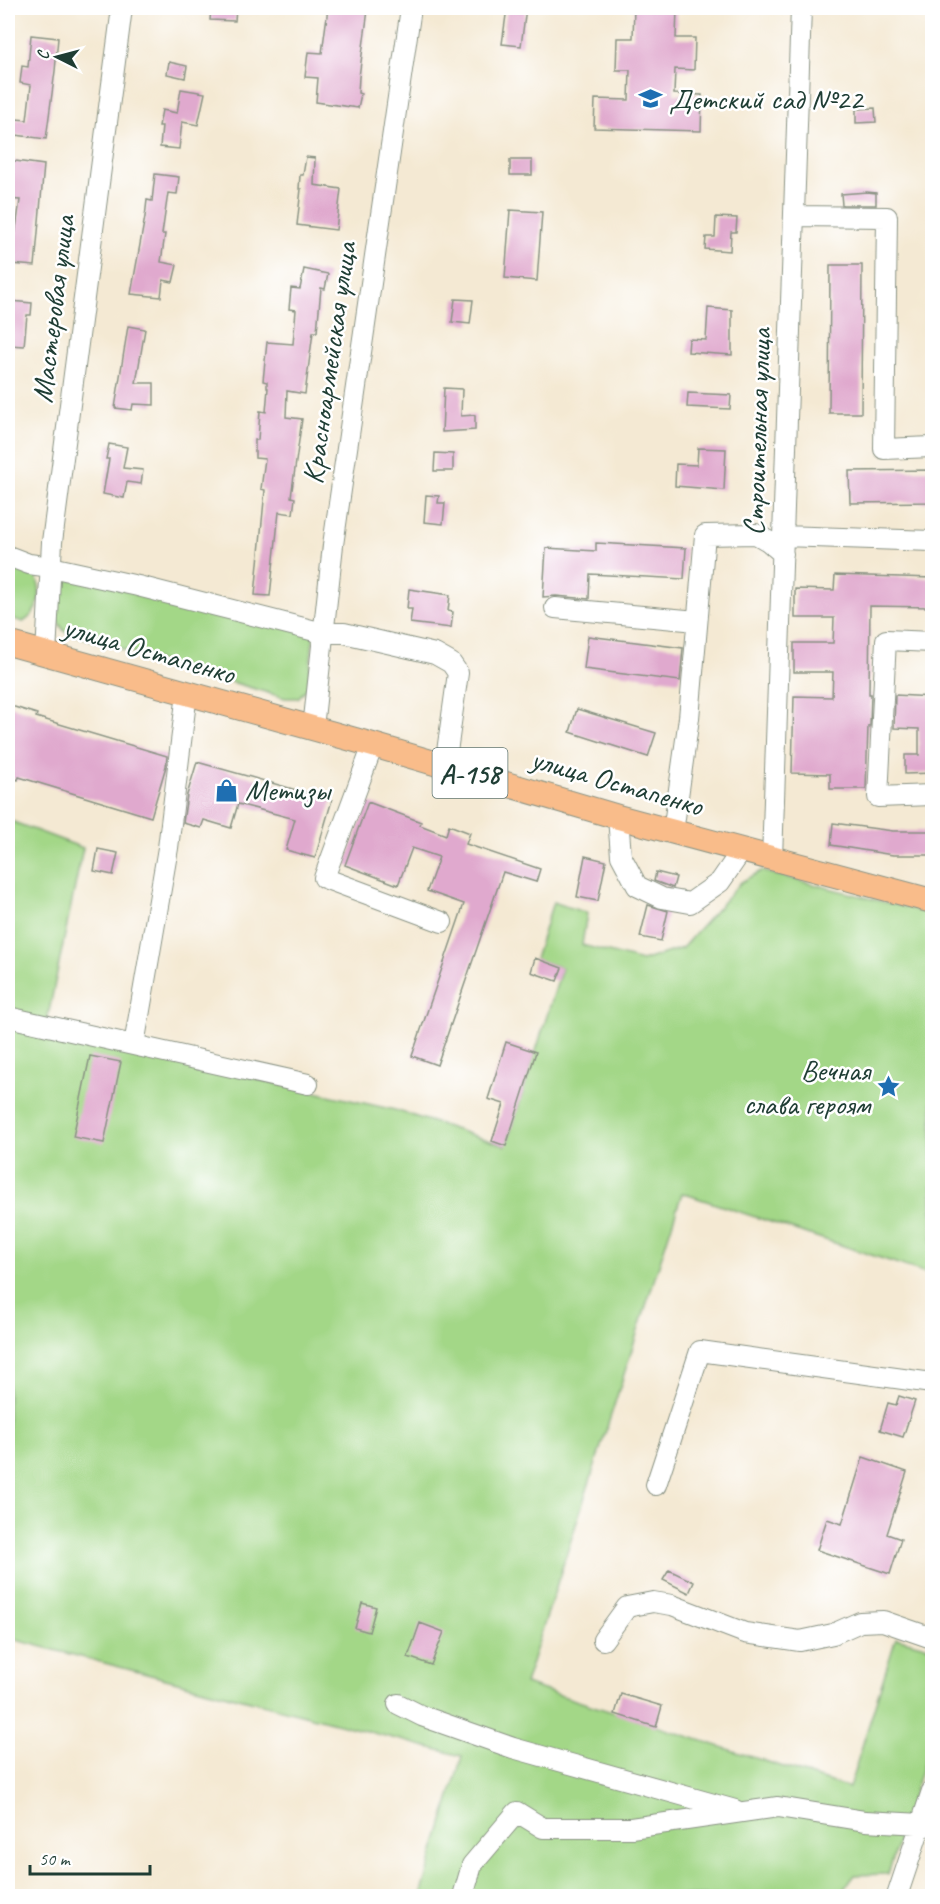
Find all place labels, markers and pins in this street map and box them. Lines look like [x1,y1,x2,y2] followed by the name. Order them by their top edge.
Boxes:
[669,80,865,118] place label: Детский сад №22
[638,86,664,112] school or university icon: Детский сад №22
[245,771,332,809] place label: Метизы
[214,777,240,803] shop icon: Метизы
[744,1051,873,1123] place label: Вечная слава героям
[875,1074,901,1100] place icon: Вечная слава героям

